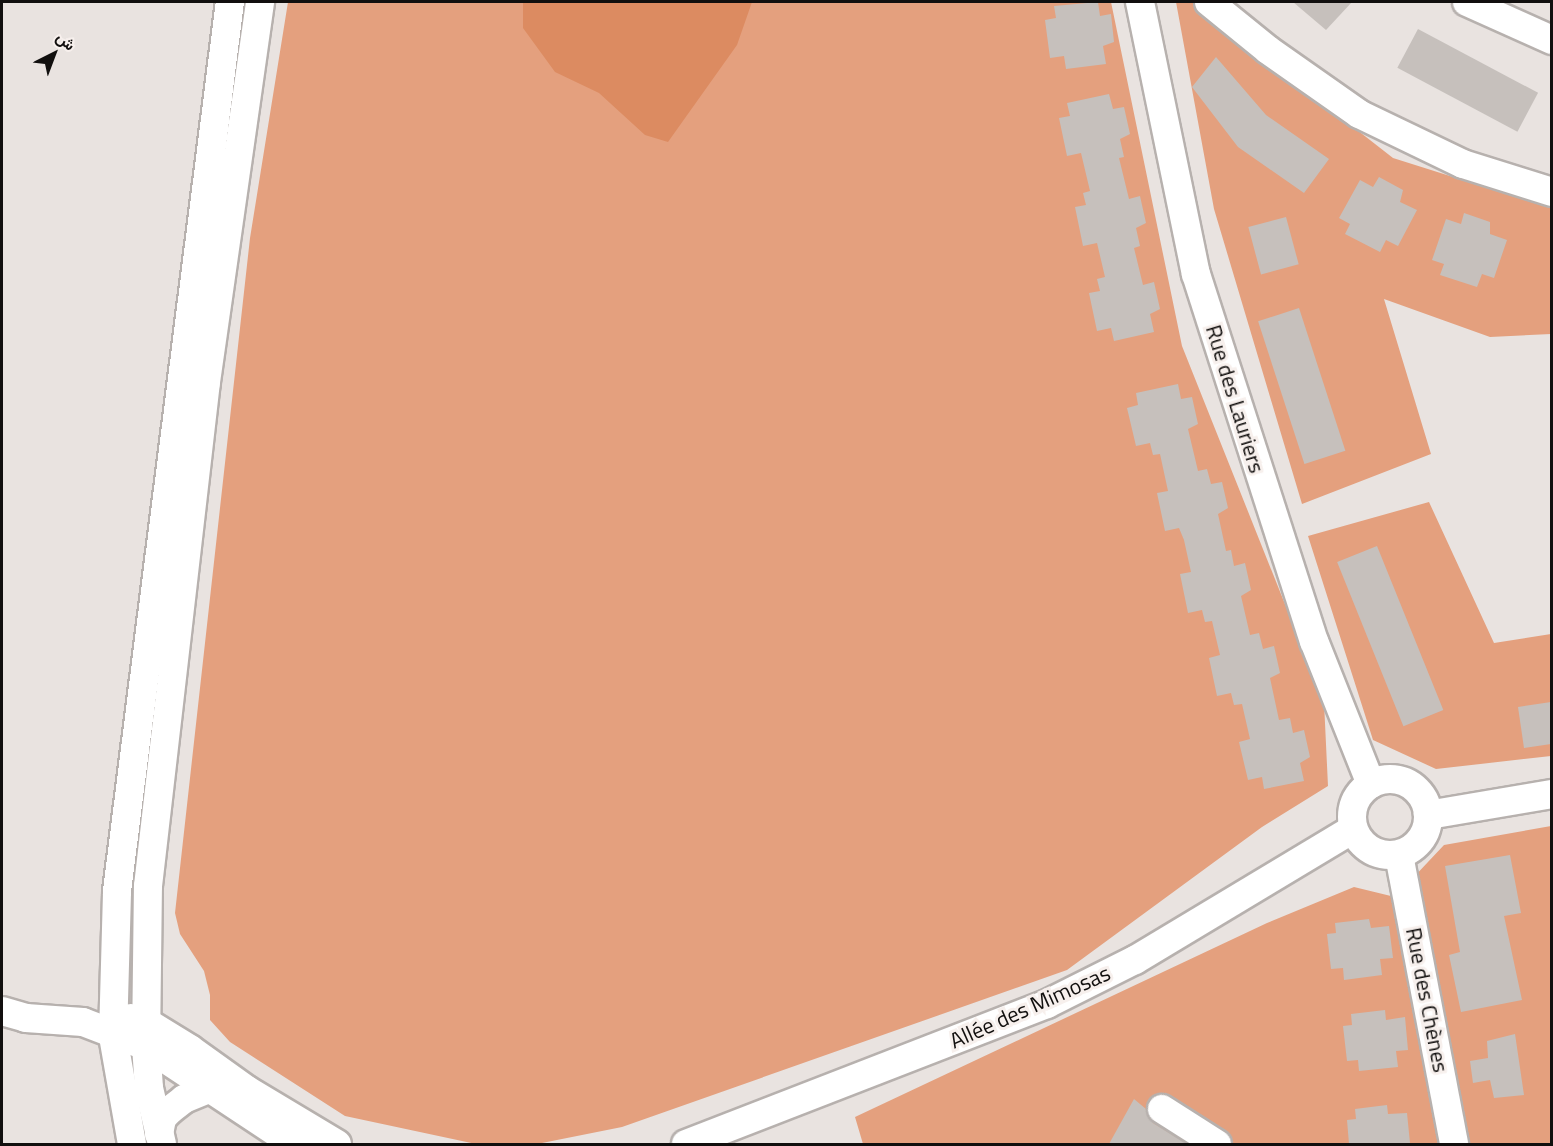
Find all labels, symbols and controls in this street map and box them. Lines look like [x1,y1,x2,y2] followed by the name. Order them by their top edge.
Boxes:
[24,24,84,84] north arrow
[51,25,81,56] text: ش
[1200,322,1270,476] street label: Rue des Lauriers
[1400,925,1454,1075] street label: Rue des Chènes
[946,960,1114,1054] street label: Allée des Mimosas

